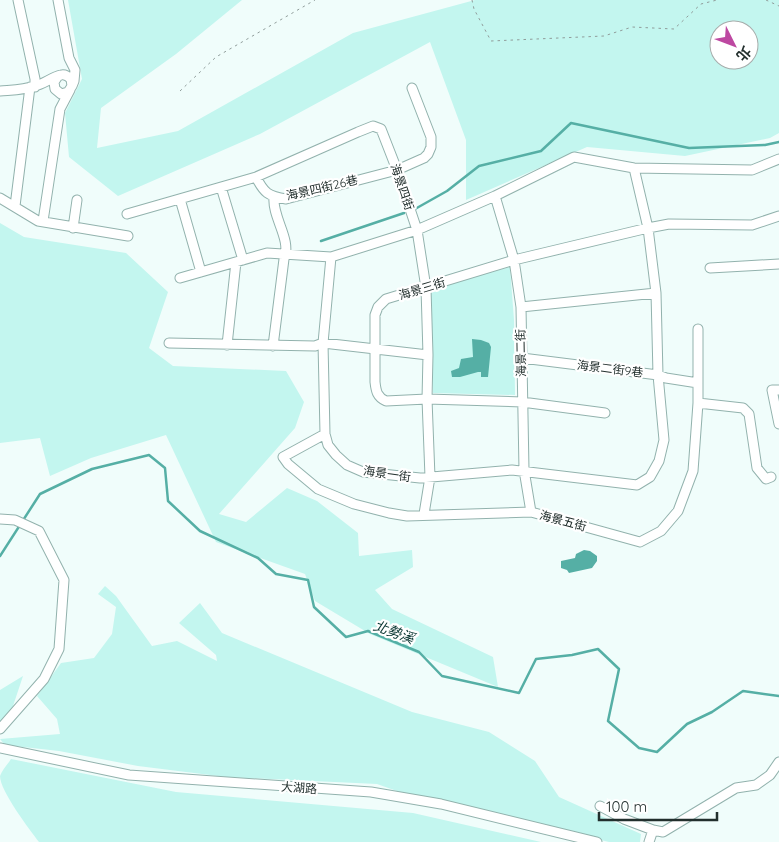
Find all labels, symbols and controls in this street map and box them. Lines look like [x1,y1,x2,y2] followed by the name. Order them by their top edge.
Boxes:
[709,20,759,70] north arrow
[732,42,755,65] text: 北
[388,162,417,212] street label: 海景四街
[285,172,359,203] street label: 海景四街26巷
[397,274,447,303] street label: 海景三街
[513,329,528,377] street label: 海景二街
[576,357,644,380] street label: 海景二街9巷
[362,463,412,484] street label: 海景一街
[538,507,588,534] street label: 海景五街
[371,616,419,648] water label: 北勢溪
[281,779,318,796] street label: 大湖路
[599,790,716,822] scale bar
[606,797,647,816] text: 100 m

